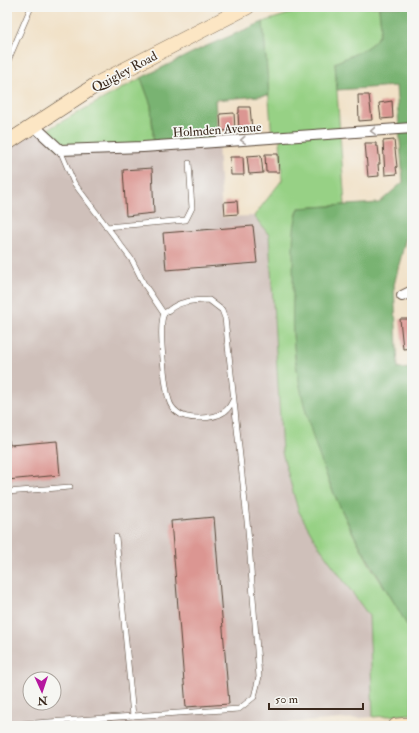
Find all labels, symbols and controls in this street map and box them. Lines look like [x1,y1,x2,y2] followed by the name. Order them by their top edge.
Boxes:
[89,48,161,97] street label: Quigley Road
[172,119,263,141] street label: Holmden Avenue
[370,127,376,136] one-way arrow
[240,136,246,145] one-way arrow
[22,671,62,711] north arrow
[269,685,363,711] scale bar
[275,692,299,707] text: 50 m
[36,694,49,707] text: N

